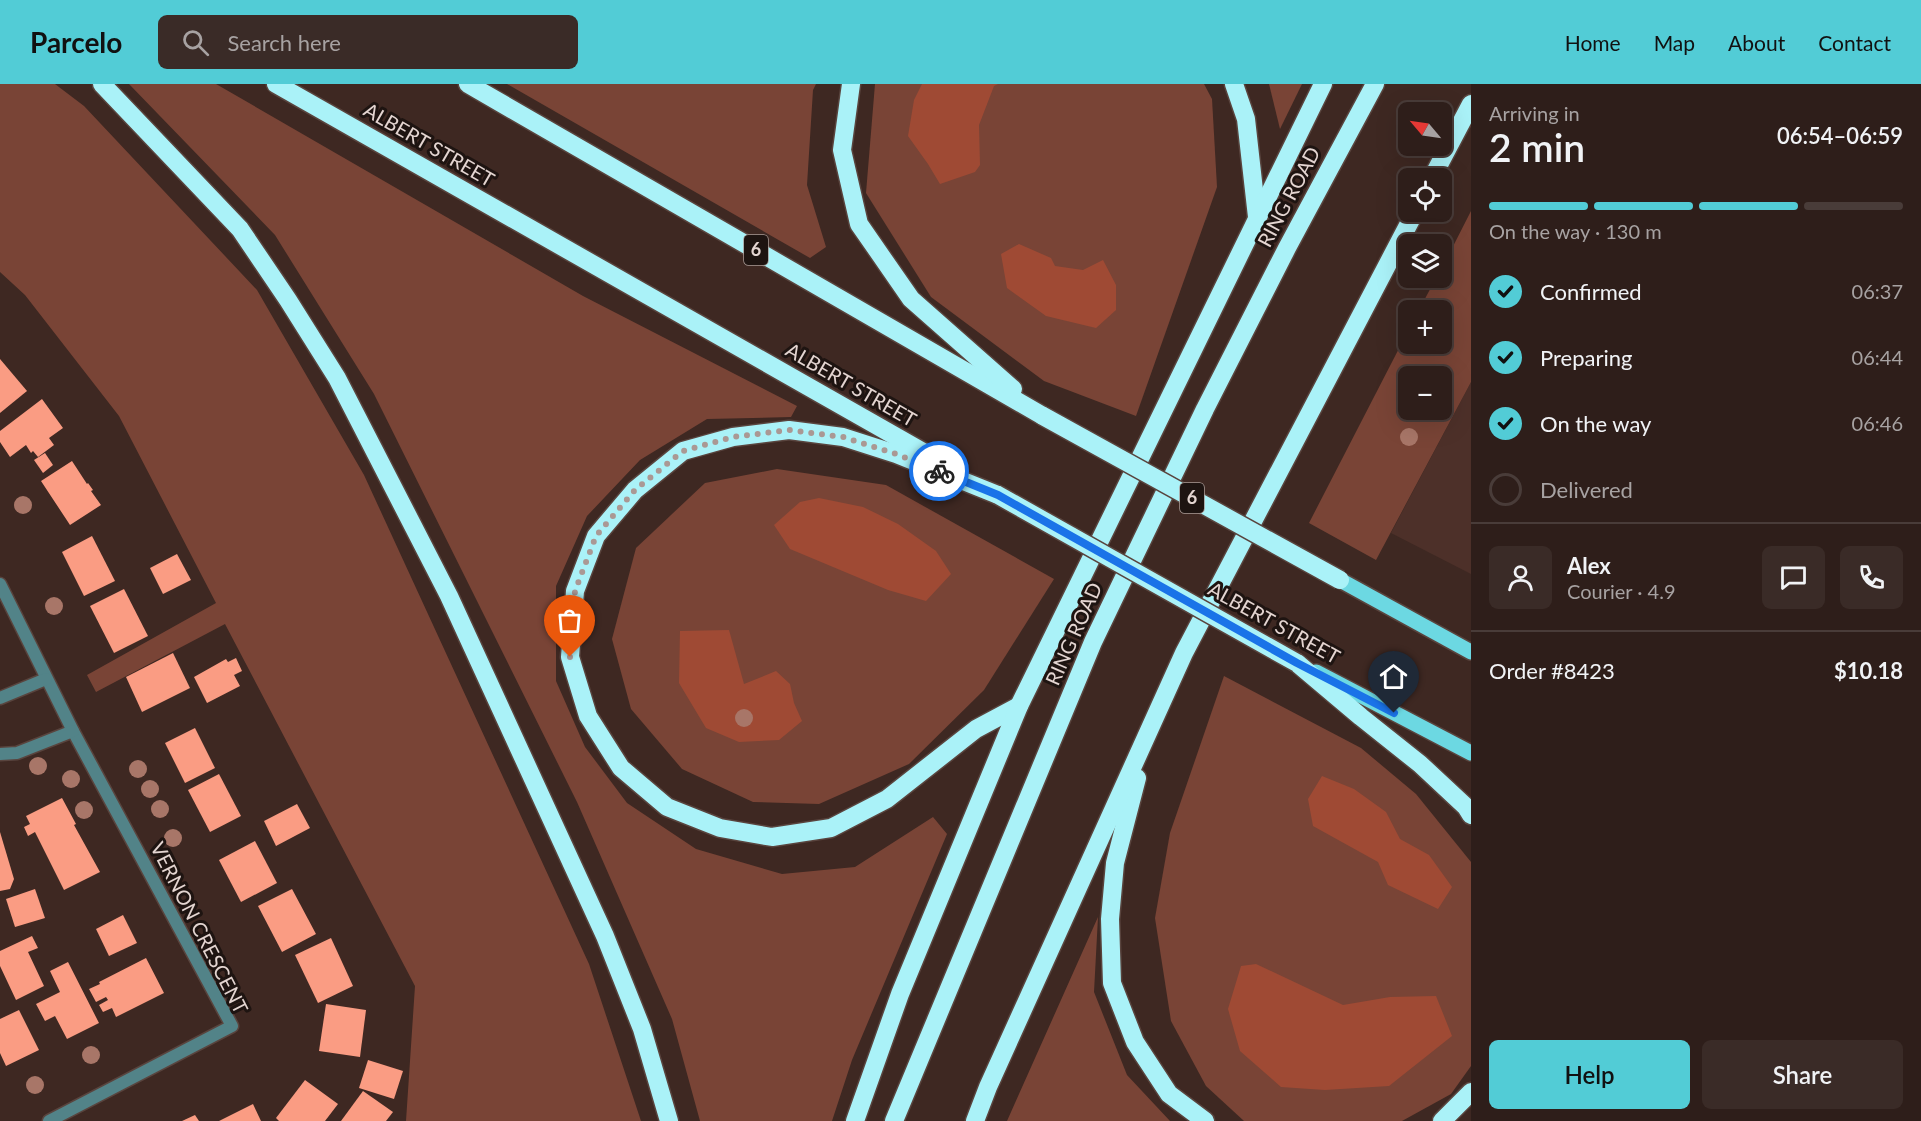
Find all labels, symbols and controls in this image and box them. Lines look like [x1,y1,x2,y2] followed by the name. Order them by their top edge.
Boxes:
[158,15,578,69] search box
[30,25,122,59] text: Parcelo
[179,26,212,59] icon: search
[227,29,341,56] text: Search here
[1565,30,1621,55] text: Home
[1654,30,1695,55] text: Map
[1728,30,1785,55] text: About
[1818,30,1891,55] text: Contact
[360,97,499,191] street label: ALBERT STREET
[1489,101,1580,125] text: Arriving in
[1398,102,1452,156] north arrow
[1398,102,1452,420] map controls
[1777,122,1903,149] text: 06:54–06:59
[1489,124,1585,170] text: 2 min
[1252,142,1325,251] street label: RING ROAD
[1398,168,1452,222] button: locate
[1489,219,1662,243] text: On the way · 130 m
[1398,234,1452,288] button: layers
[744,235,768,265] road number: 6
[1489,275,1522,308] icon: check
[1540,278,1642,305] text: Confirmed
[1852,279,1903,303] text: 06:37
[1398,300,1452,354] button: +
[782,337,921,431] street label: ALBERT STREET
[1489,341,1522,374] icon: check
[1540,344,1632,371] text: Preparing
[1852,345,1903,369] text: 06:44
[1398,366,1452,420] button: −
[1489,407,1522,440] icon: check
[1540,410,1651,437] text: On the way
[1852,411,1903,435] text: 06:46
[909,441,969,501] courier
[923,455,956,488] icon: bike
[1540,476,1633,503] text: Delivered
[1180,483,1204,513] road number: 6
[1489,546,1552,609] button: person
[1762,546,1825,609] button: chat
[1840,546,1903,609] button: phone
[1567,552,1611,579] text: Alex
[1204,576,1345,668] street label: ALBERT STREET
[1040,579,1106,689] street label: RING ROAD
[1567,579,1676,603] text: Courier · 4.9
[544,595,595,657] pin
[553,604,586,637] icon: bag
[1368,651,1419,713] pin
[1489,657,1615,684] text: Order #8423
[1834,657,1903,684] text: $10.18
[1377,660,1410,693] icon: home
[146,838,254,1018] street label: VERNON CRESCENT
[1489,1040,1690,1109] button: Help
[1702,1040,1903,1109] button: Share

